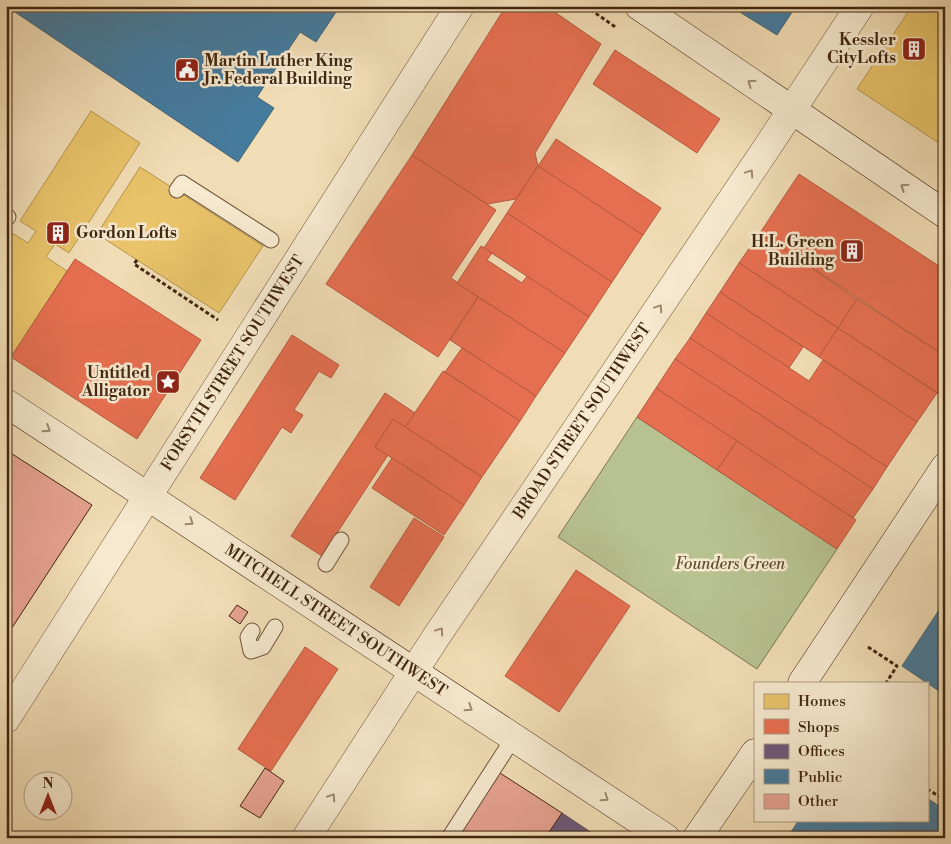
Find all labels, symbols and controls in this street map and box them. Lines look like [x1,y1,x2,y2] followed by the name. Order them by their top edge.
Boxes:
[827,30,896,68] place label: Kessler CityLofts
[901,36,927,62] building icon: Kessler CityLofts
[202,51,353,89] place label: Martin Luther King Jr. Federal Building
[174,57,200,83] public building icon: Martin Luther King Jr. Federal Building
[747,80,757,89] one-way arrow
[744,169,753,179] one-way arrow
[900,184,910,193] one-way arrow
[45,220,71,246] building icon: Gordon Lofts
[76,223,177,243] place label: Gordon Lofts
[751,232,835,270] place label: H.L. Green Building
[839,238,865,264] building icon: H.L. Green Building
[157,251,309,475] street label: FORSYTH STREET SOUTHWEST
[653,304,662,314] one-way arrow
[508,319,655,524] street label: BROAD STREET SOUTHWEST
[81,363,150,401] place label: Untitled Alligator
[155,369,181,395] place icon: Untitled Alligator
[41,423,51,432] one-way arrow
[184,516,193,525] one-way arrow
[221,540,451,701] street label: MITCHELL STREET SOUTHWEST
[675,554,786,574] park label: Founders Green
[434,627,443,636] one-way arrow
[754,682,928,822] legend
[798,692,846,711] text: Homes
[464,702,473,711] one-way arrow
[798,718,839,737] text: Shops
[798,742,845,761] text: Offices
[798,768,842,787] text: Public
[22,772,72,822] north arrow
[42,775,54,793] text: N
[600,791,609,801] one-way arrow
[798,792,839,811] text: Other
[326,793,336,802] one-way arrow

